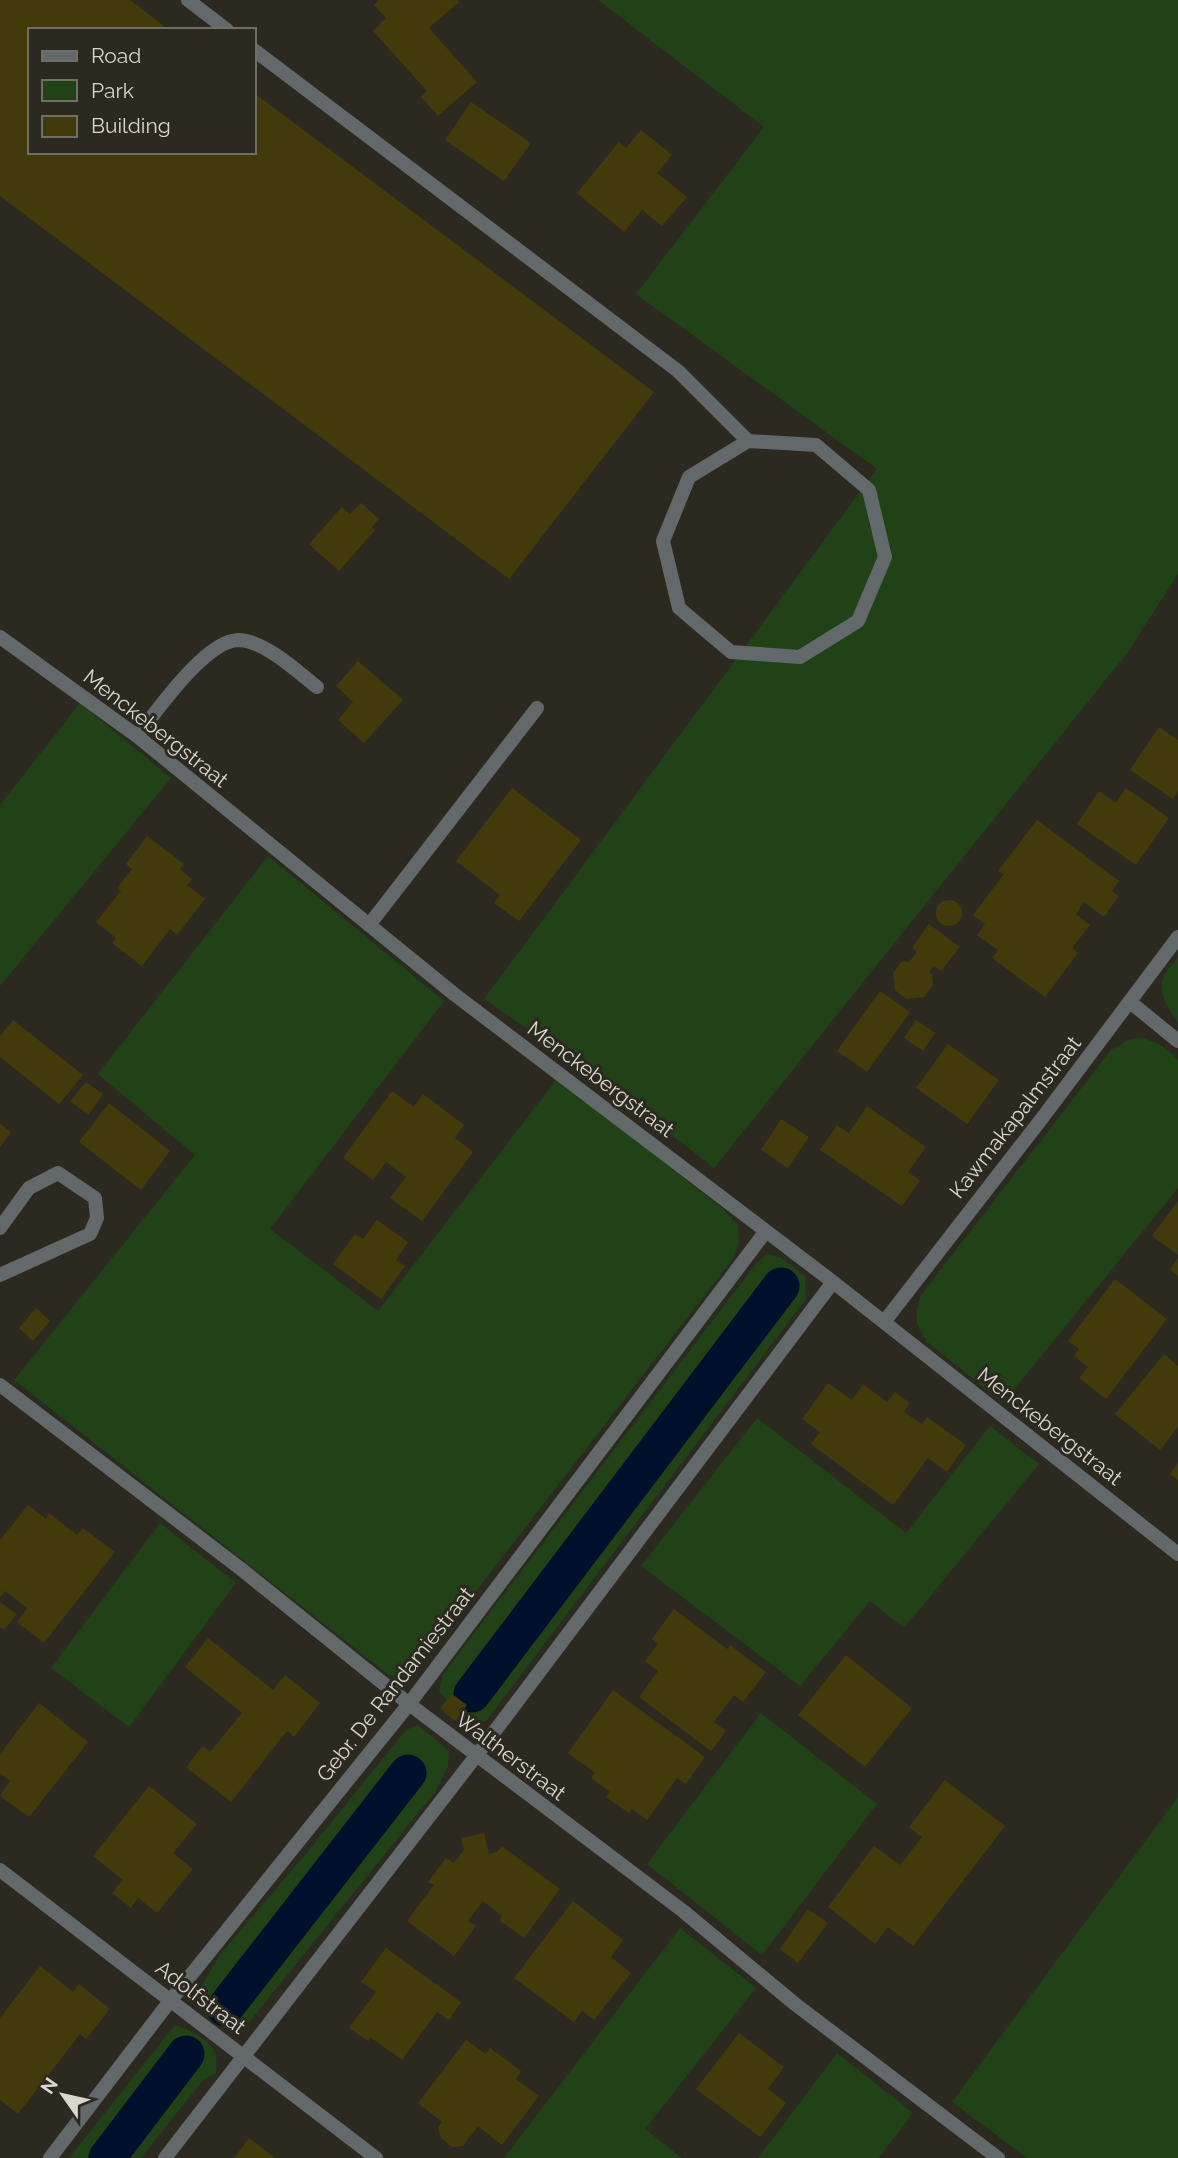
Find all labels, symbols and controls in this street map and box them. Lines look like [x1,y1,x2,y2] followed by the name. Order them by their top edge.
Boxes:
[28,28,256,154] legend
[91,43,141,68] text: Road
[91,78,134,103] text: Park
[91,113,171,138] text: Building
[79,664,233,792] street label: Menckebergstraat
[523,1016,679,1142] street label: Menckebergstraat
[944,1031,1086,1203] street label: Kawmakapalmstraat
[973,1362,1127,1490] street label: Menckebergstraat
[311,1582,479,1786] street label: Gebr. De Randamiestraat
[451,1706,571,1806] street label: Waltherstraat
[151,1955,251,2039] street label: Adolfstraat
[28,2060,98,2130] north arrow
[36,2073,62,2098] text: N

